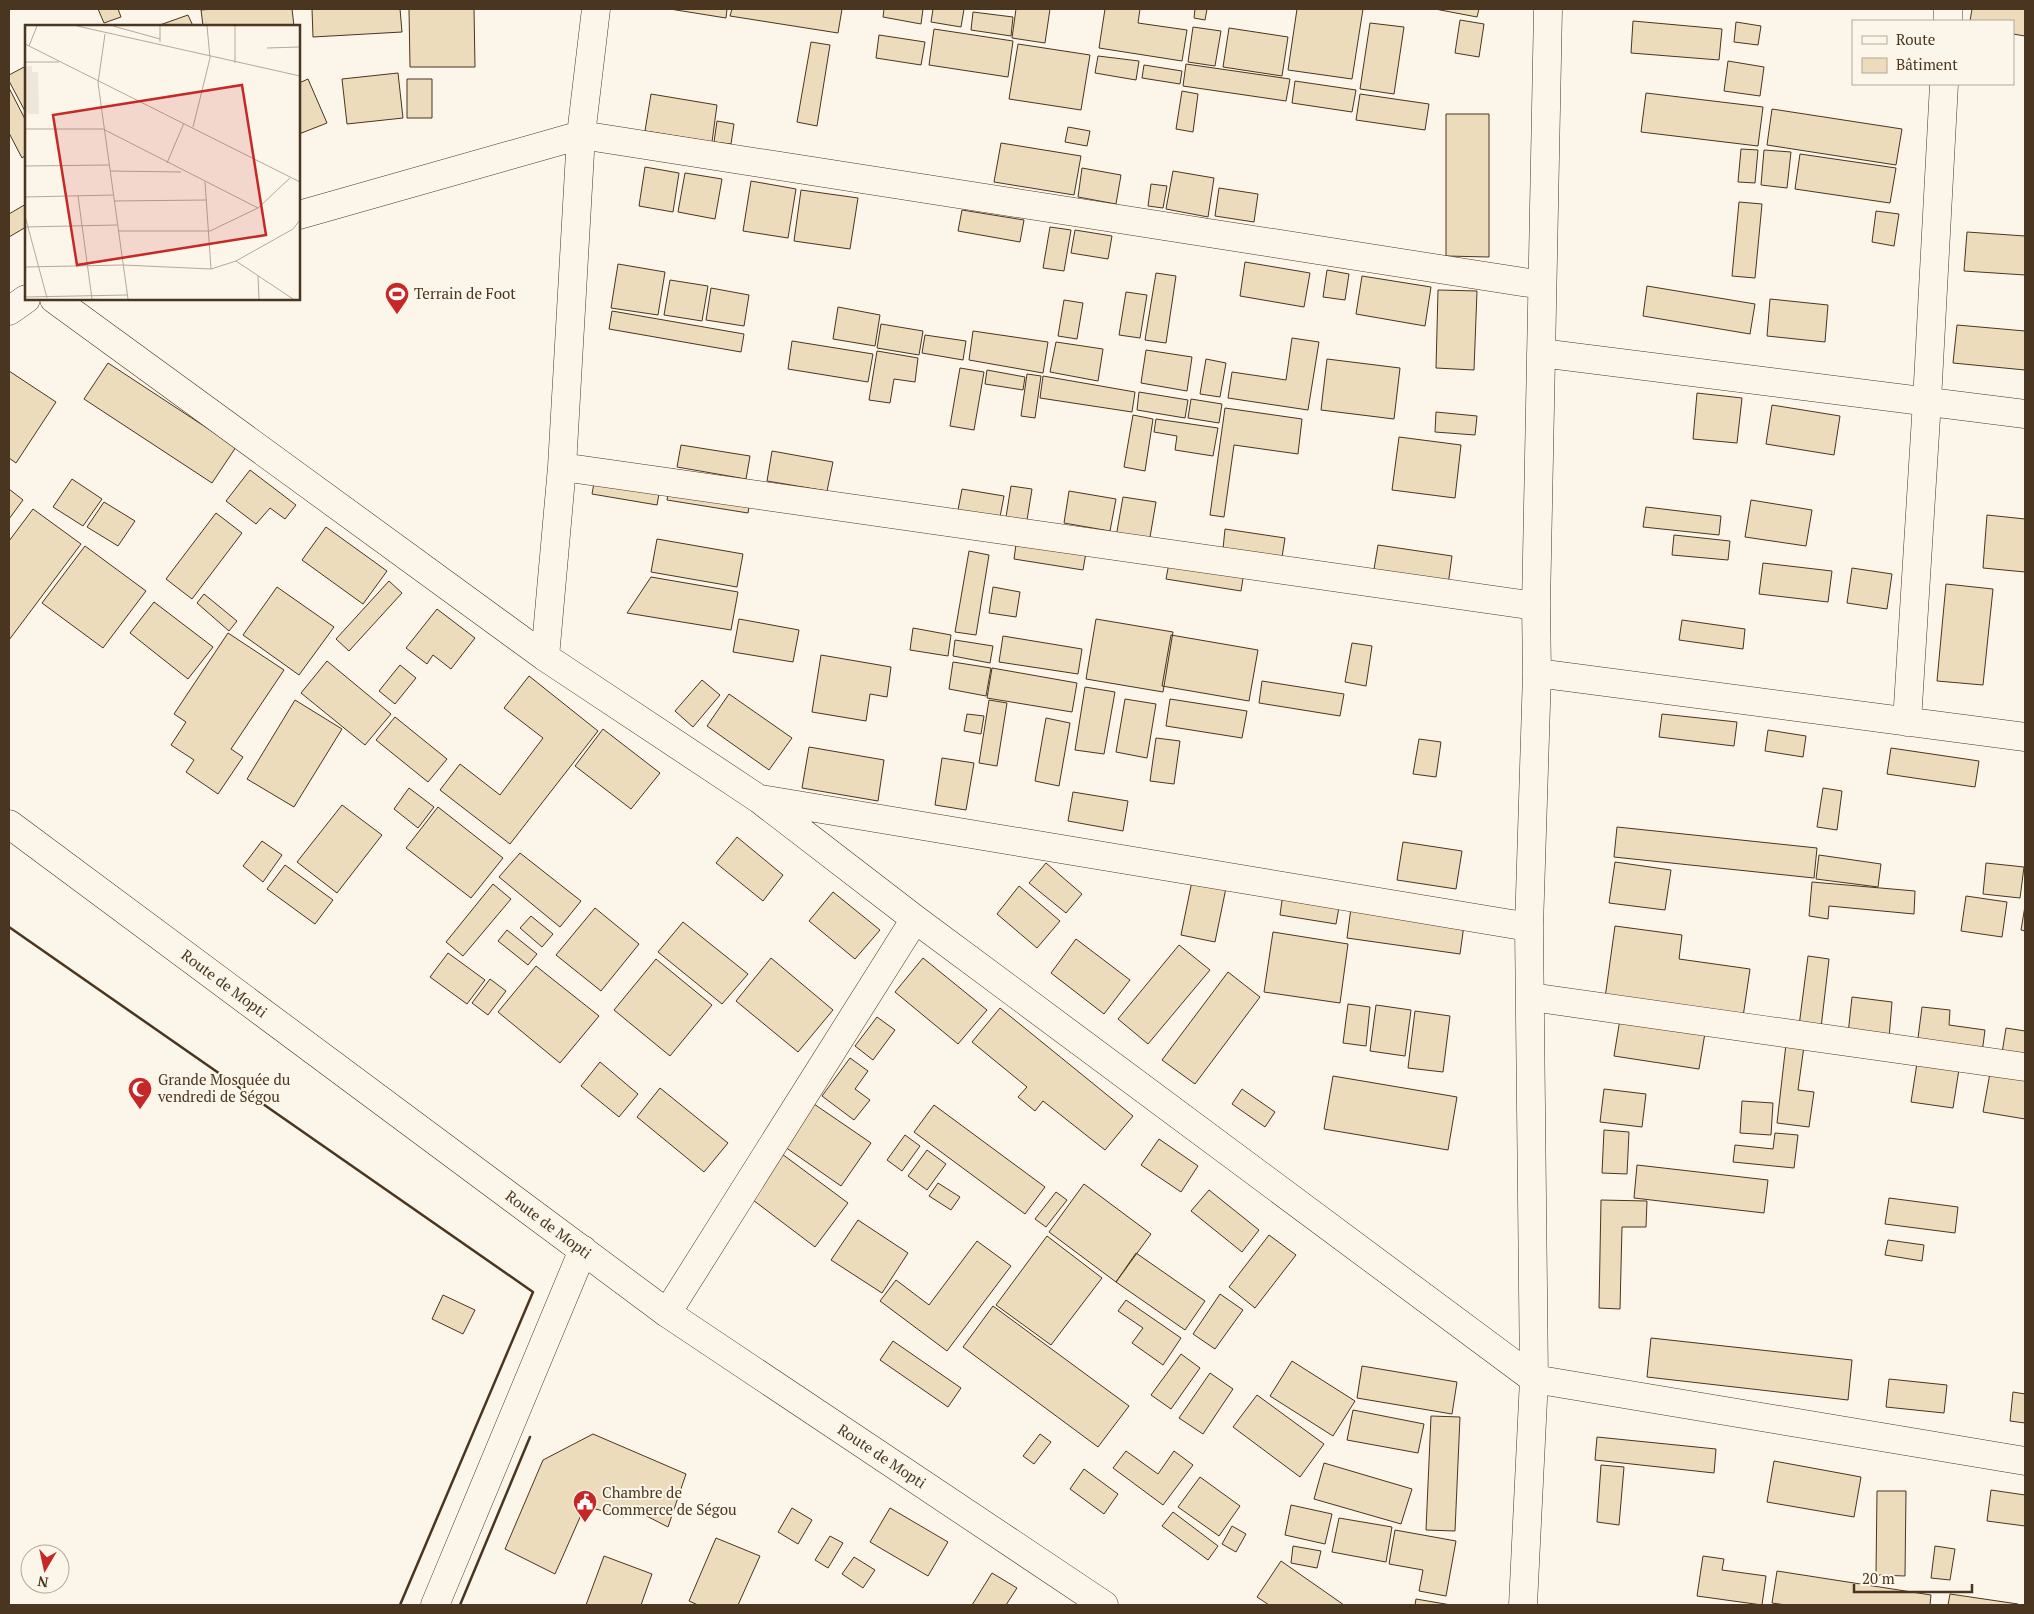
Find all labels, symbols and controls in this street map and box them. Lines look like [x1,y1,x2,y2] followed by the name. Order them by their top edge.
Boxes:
[1852,20,2014,85] legend
[25,25,300,300] inset map
[1896,29,1935,49] text: Route
[1896,54,1958,74] text: Bâtiment
[384,281,410,315] sports icon: Terrain de Foot
[414,283,516,303] place label: Terrain de Foot
[178,945,272,1022] street label: Route de Mopti
[157,1069,291,1106] place label: Grande Mosquée du vendredi de Ségou
[127,1076,153,1110] mosque icon: Grande Mosquée du vendredi de Ségou
[502,1186,596,1263] street label: Route de Mopti
[834,1419,930,1492] street label: Route de Mopti
[602,1482,737,1519] place label: Chambre de Commerce de Ségou
[572,1489,598,1523] public building icon: Chambre de Commerce de Ségou
[20,1544,70,1594] north arrow
[1854,1562,1972,1594] scale bar
[1862,1568,1895,1588] text: 20 m
[36,1572,50,1593] text: N

